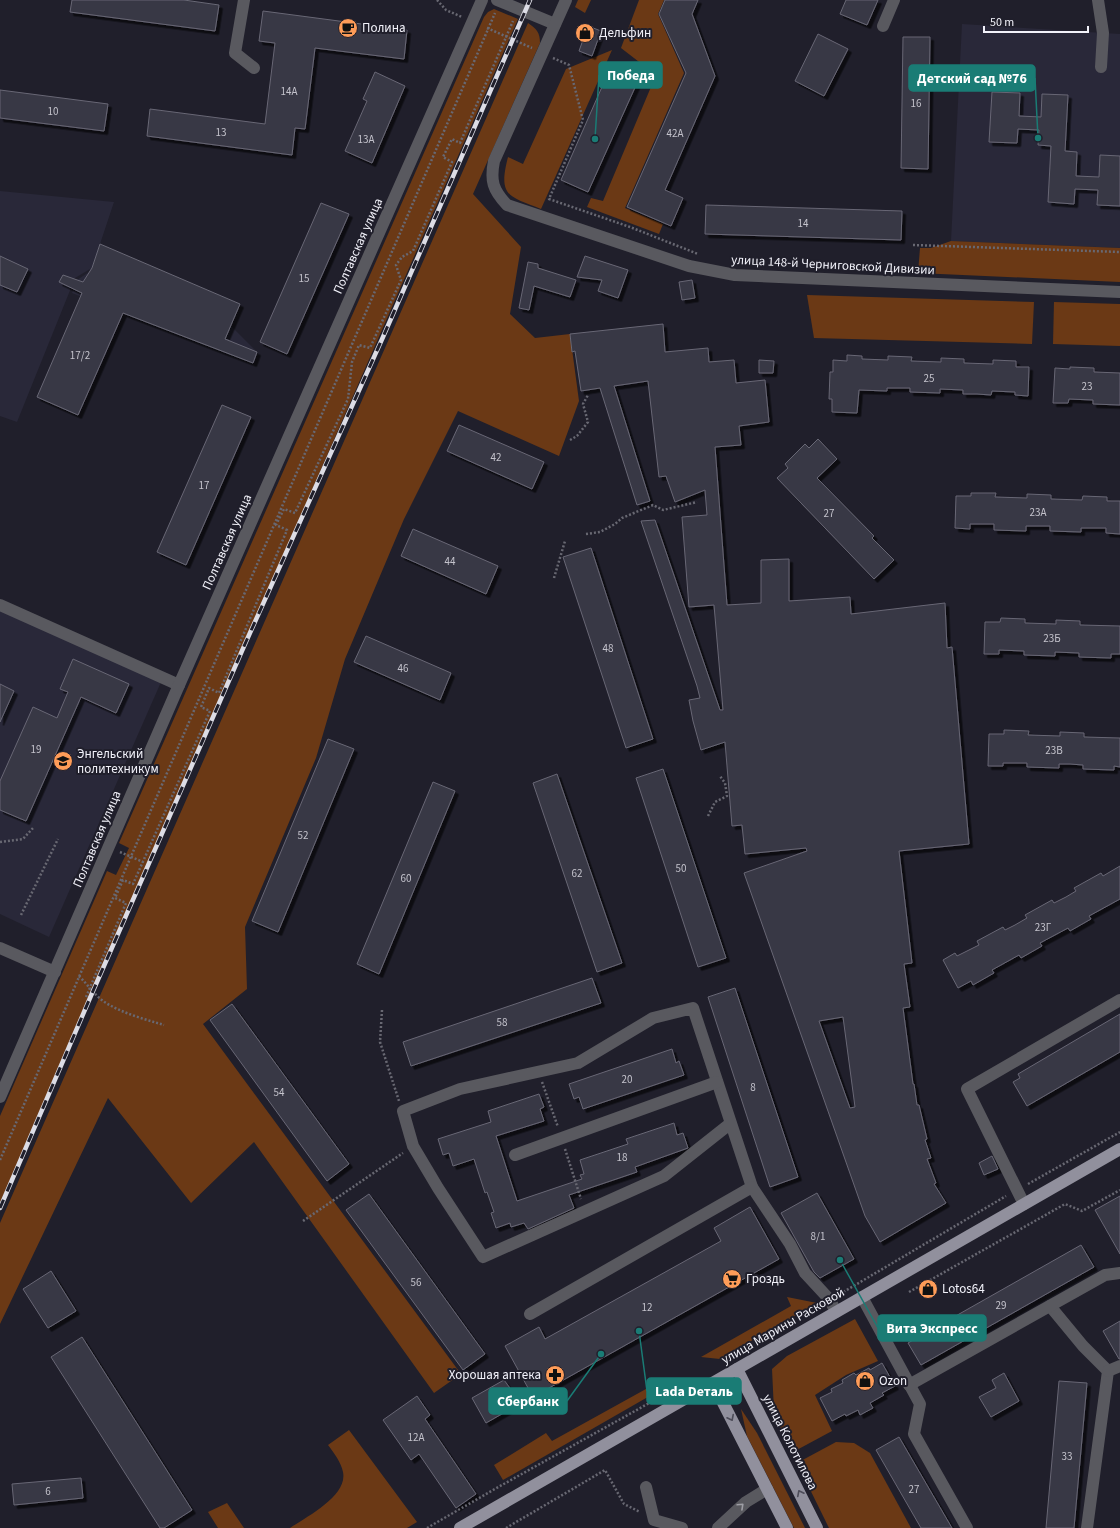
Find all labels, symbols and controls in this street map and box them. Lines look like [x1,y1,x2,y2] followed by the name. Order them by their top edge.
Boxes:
[984,8,1088,34] scale bar
[990,14,1014,31] text: 50 m
[337,17,359,39] cafe icon: Полина
[362,19,406,37] place label: Полина
[574,22,596,44] shop icon: Дельфин
[599,24,651,42] place label: Дельфин
[599,62,662,88] callout: Победа
[909,65,1035,91] callout: Детский сад №76
[607,66,655,86] text: Победа
[917,69,1027,89] text: Детский сад №76
[281,84,297,99] house number: 14А
[911,96,922,111] house number: 16
[48,104,58,119] house number: 10
[216,125,226,140] house number: 13
[667,126,683,141] house number: 42А
[358,132,374,147] house number: 13А
[329,195,387,297] street label: Полтавская улица
[798,216,809,231] house number: 14
[731,251,935,279] street label: улица 148-й Черниговской Дивизии
[299,271,309,286] house number: 15
[70,348,90,363] house number: 17/2
[924,371,934,386] house number: 25
[1082,379,1092,394] house number: 23
[491,450,501,465] house number: 42
[199,478,209,493] house number: 17
[198,491,256,593] street label: Полтавская улица
[1030,505,1046,520] house number: 23А
[824,506,834,521] house number: 27
[445,554,456,569] house number: 44
[1043,631,1061,646] house number: 23Б
[603,641,614,656] house number: 48
[398,661,409,676] house number: 46
[31,742,41,757] house number: 19
[1045,743,1063,758] house number: 23В
[77,745,159,778] place label: Энгельский политехникум
[52,750,74,772] school or university icon: Энгельский политехникум
[69,788,125,890] street label: Полтавская улица
[298,828,308,843] house number: 52
[676,861,686,876] house number: 50
[572,866,582,881] house number: 62
[401,871,411,886] house number: 60
[1035,920,1052,935] house number: 23Г
[497,1015,508,1030] house number: 58
[622,1072,632,1087] house number: 20
[750,1080,756,1095] house number: 8
[274,1085,285,1100] house number: 54
[617,1150,628,1165] house number: 18
[811,1229,825,1244] house number: 8/1
[721,1268,743,1290] supermarket icon: Гроздь
[746,1270,785,1288] place label: Гроздь
[411,1275,422,1290] house number: 56
[917,1278,939,1300] shop icon: Lotos64
[942,1280,985,1298] place label: Lotos64
[718,1283,848,1369] street label: улица Марины Расковой
[996,1298,1006,1313] house number: 29
[642,1300,652,1315] house number: 12
[878,1315,986,1341] callout: Вита Экспресс
[886,1319,978,1339] text: Вита Экспресс
[544,1364,566,1386] pharmacy icon: Хорошая аптека
[449,1366,541,1384] place label: Хорошая аптека
[854,1370,876,1392] shop icon: Ozon
[879,1372,907,1390] place label: Ozon
[647,1378,741,1404] callout: Lada Dеталь
[655,1382,733,1402] text: Lada Dеталь
[489,1388,567,1414] callout: Сбербанк
[758,1391,822,1493] street label: улица Колотилова
[497,1392,559,1412] text: Сбербанк
[726,1413,733,1421] one-way arrow
[408,1430,424,1445] house number: 12А
[1062,1449,1072,1464] house number: 33
[909,1482,919,1497] house number: 27
[45,1484,51,1499] house number: 6
[797,1490,805,1497] one-way arrow
[736,1504,744,1511] one-way arrow

